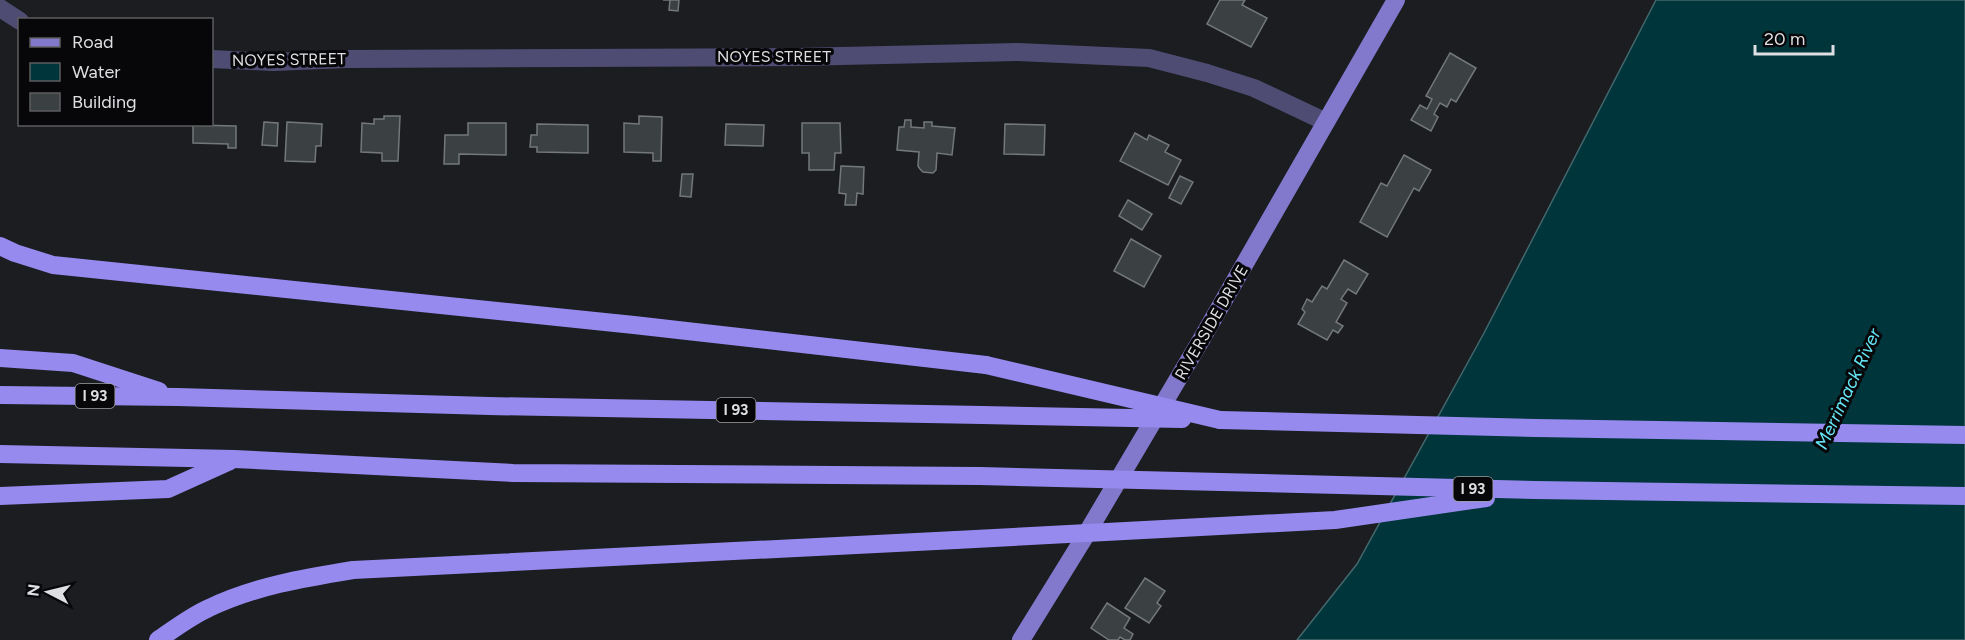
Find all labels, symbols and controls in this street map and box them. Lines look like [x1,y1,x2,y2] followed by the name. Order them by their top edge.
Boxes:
[18,18,213,126] legend
[1755,18,1833,56] scale bar
[1764,28,1805,50] text: 20 m
[72,31,113,53] text: Road
[717,47,831,66] street label: NOYES STREET
[232,49,346,70] street label: NOYES STREET
[72,61,120,83] text: Water
[72,91,137,113] text: Building
[1171,261,1252,383] street label: RIVERSIDE DRIVE
[1810,324,1886,453] water label: Merrimack River
[76,384,115,408] road number: I 93
[716,398,756,422] road number: I 93
[1454,477,1492,501] road number: I 93
[18,562,78,622] north arrow
[23,583,44,598] text: N

